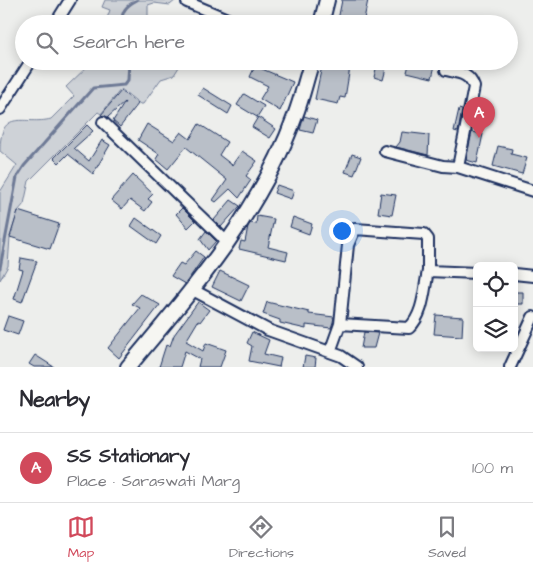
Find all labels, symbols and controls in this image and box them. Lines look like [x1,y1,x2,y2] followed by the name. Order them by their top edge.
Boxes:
[15,15,518,70] search box
[33,29,61,57] icon: search
[73,29,185,56] text: Search here
[463,97,495,138] pin: A
[329,218,355,244] your location
[473,262,518,352] map controls
[473,262,518,307] button: locate
[473,307,518,352] button: layers
[20,385,90,414] text: Nearby
[67,443,190,470] text: SS Stationary
[31,457,41,479] text: A
[472,457,513,479] text: 100 m
[67,470,240,492] text: Place · Saraswati Marg
[67,513,95,563] tab: Map
[229,513,294,563] tab: Directions
[428,513,466,563] tab: Saved

